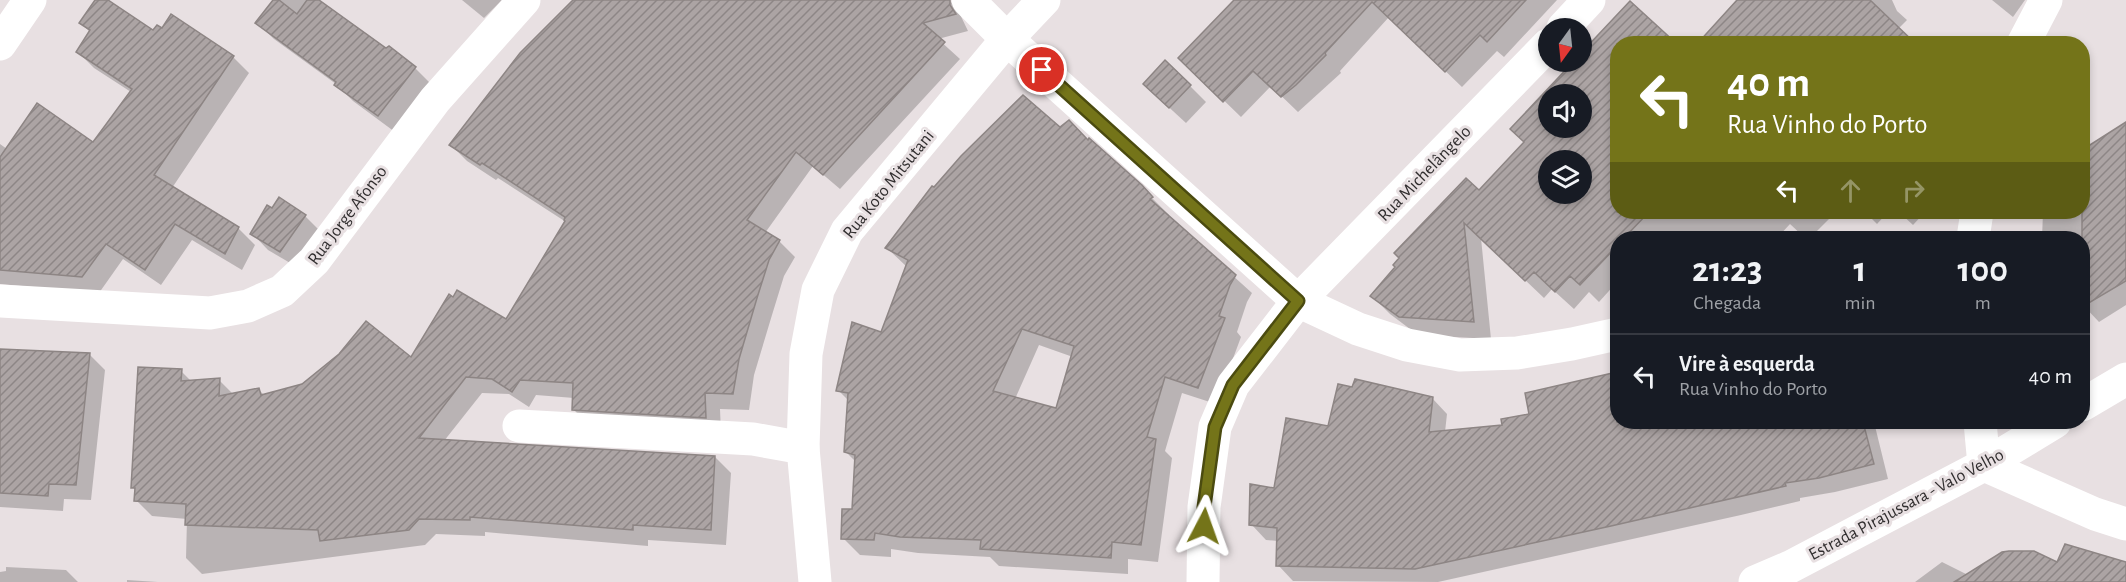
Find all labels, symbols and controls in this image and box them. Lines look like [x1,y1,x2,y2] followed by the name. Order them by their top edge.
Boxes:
[1538,18,1592,72] north arrow
[1538,18,1592,204] map controls
[1016,44,1067,95] pin
[1025,53,1058,86] icon: arrive
[1628,60,1706,138] icon: left
[1727,62,1810,104] text: 40 m
[1538,84,1592,138] button: sound
[1727,111,1927,138] text: Rua Vinho do Porto
[1375,122,1475,225] street label: Rua Michelângelo
[840,127,938,242] street label: Rua Koto Mitsutani
[1538,150,1592,204] button: layers
[305,163,391,268] street label: Rua Jorge Afonso
[1771,174,1804,207] icon: left
[1834,174,1867,207] icon: ahead
[1897,174,1930,207] icon: right
[1692,252,1763,288] text: 21:23
[1854,252,1867,288] text: 1
[1958,252,2008,288] text: 100
[1693,293,1761,313] text: Chegada
[1844,293,1876,313] text: min
[1975,293,1991,313] text: m
[1679,353,1815,375] text: Vire à esquerda
[1628,360,1661,393] icon: left
[2029,365,2072,387] text: 40 m
[1679,379,1827,399] text: Rua Vinho do Porto
[1806,446,2007,564] street label: Estrada Pirajussara - Valo Velho
[1172,494,1236,558] position arrow

